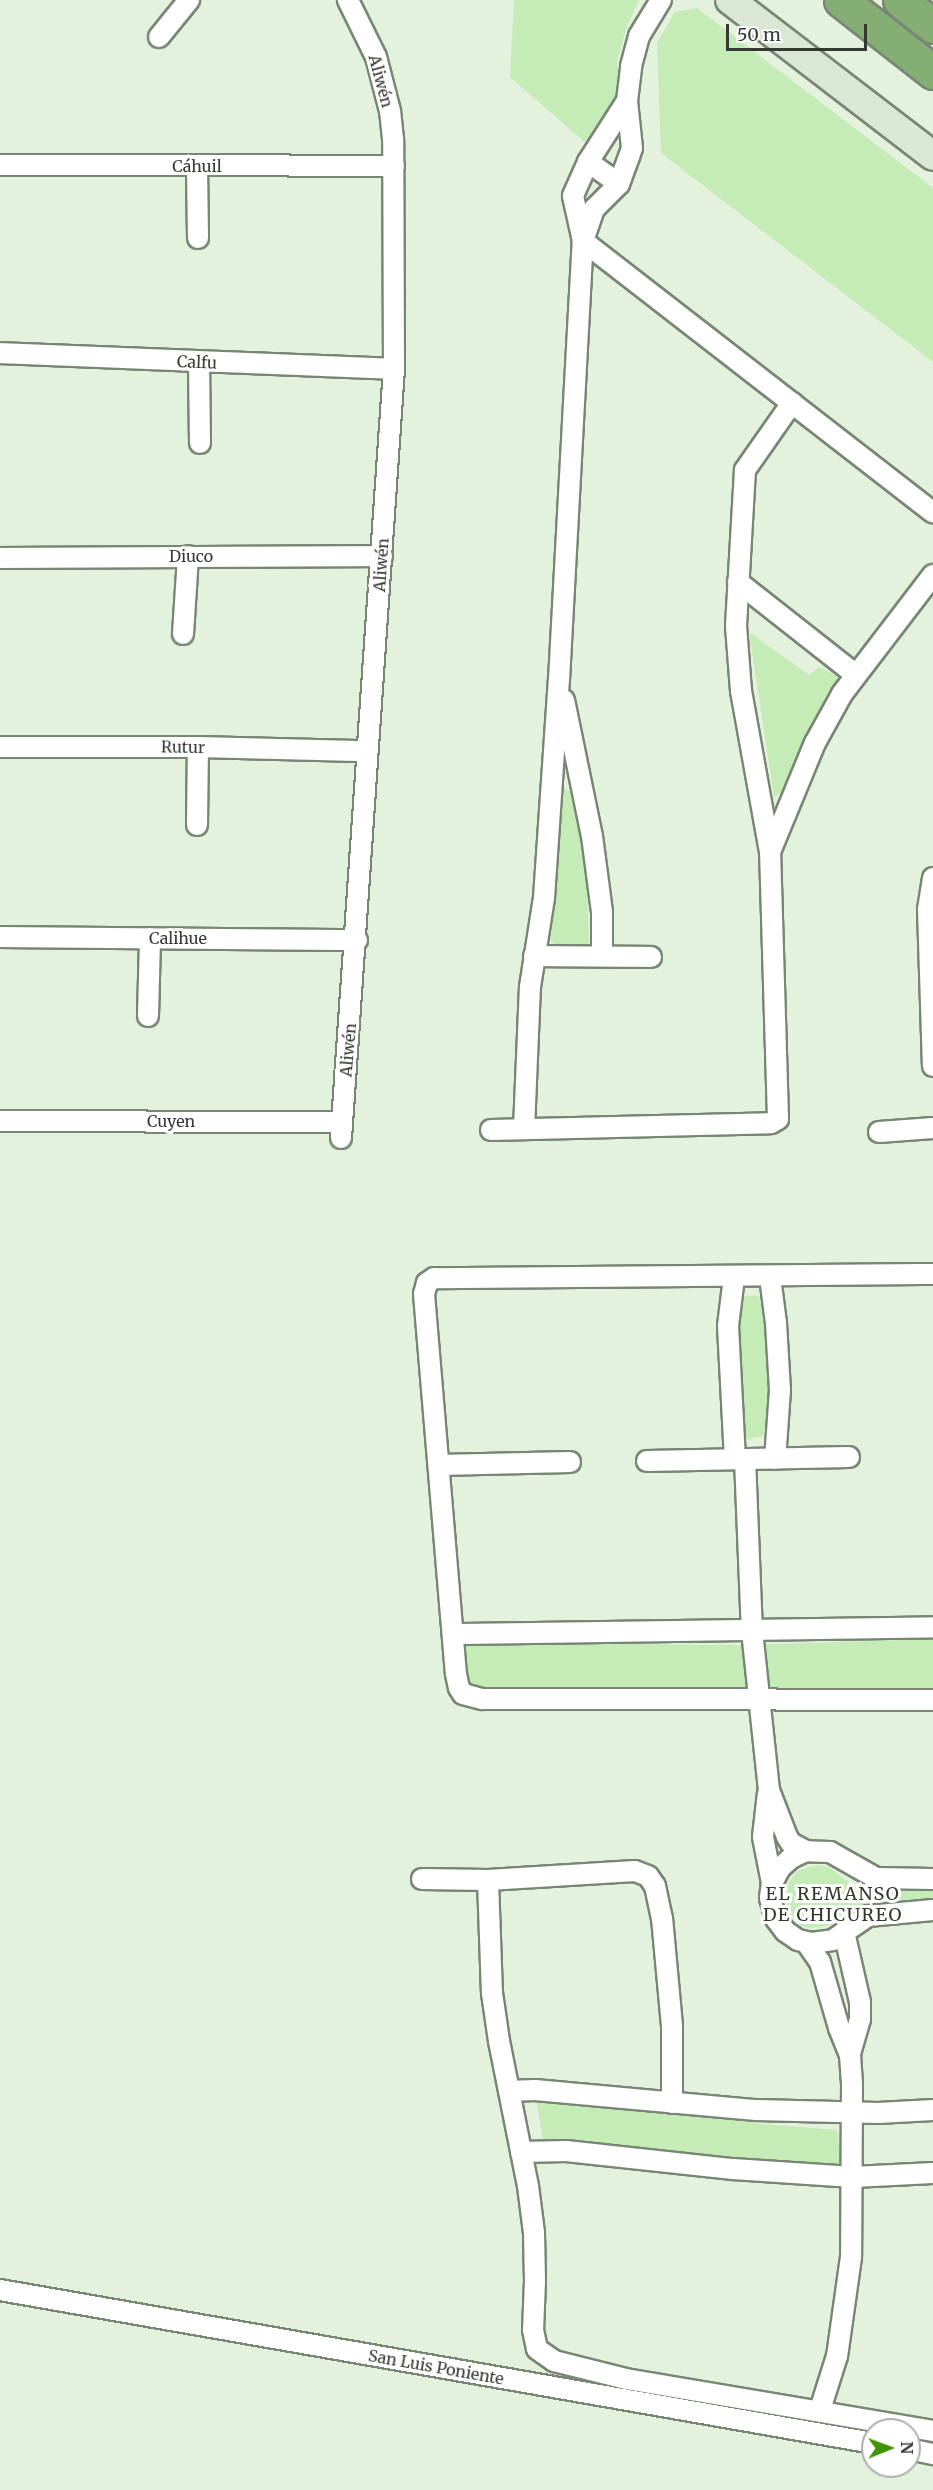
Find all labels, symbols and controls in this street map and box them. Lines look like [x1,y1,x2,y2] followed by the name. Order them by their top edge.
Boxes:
[729,12,870,50] scale bar
[737,23,781,46] text: 50 m
[365,53,397,109] street label: Aliwén
[172,156,222,176] street label: Cáhuil
[177,352,217,372] street label: Calfu
[370,537,392,593] street label: Aliwén
[169,546,213,566] street label: Diuco
[161,737,205,757] street label: Rutur
[149,928,207,948] street label: Calihue
[336,1022,360,1078] street label: Aliwén
[147,1111,195,1131] street label: Cuyen
[763,1884,903,1926] district label: EL REMANSO DE CHICUREO
[367,2346,505,2388] street label: San Luis Poniente
[861,2418,921,2478] north arrow
[897,2441,917,2454] text: N

